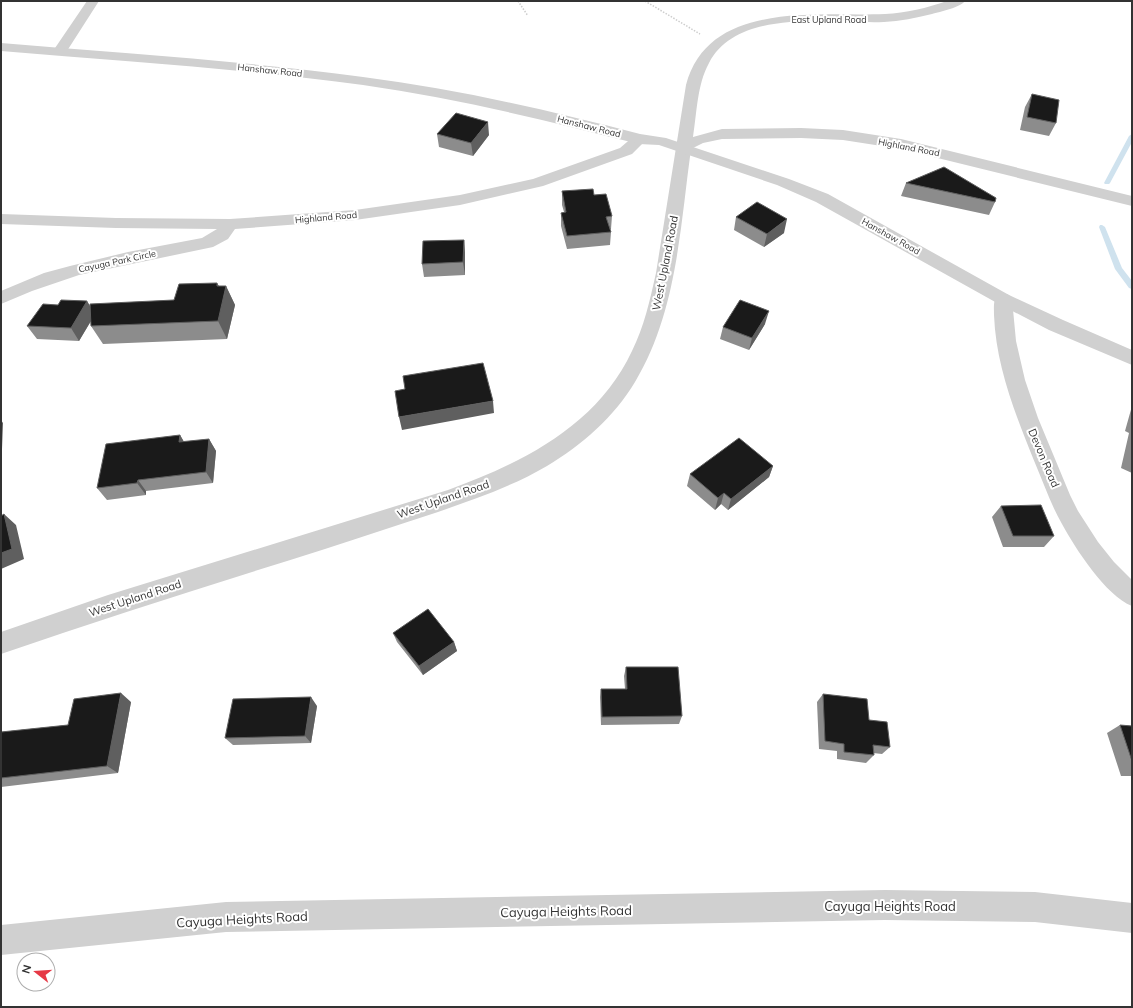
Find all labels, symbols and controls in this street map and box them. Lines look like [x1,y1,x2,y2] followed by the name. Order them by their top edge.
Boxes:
[791,14,867,25] street label: East Upland Road
[237,61,303,79] street label: Hanshaw Road
[556,113,622,139] street label: Hanshaw Road
[877,136,941,158] street label: Highland Road
[294,209,358,225] street label: Highland Road
[649,214,681,312] street label: West Upland Road
[860,215,922,257] street label: Hanshaw Road
[77,247,157,276] street label: Cayuga Park Circle
[1025,427,1063,489] street label: Devon Road
[395,477,491,521] street label: West Upland Road
[87,576,183,620] street label: West Upland Road
[824,898,956,914] street label: Cayuga Heights Road
[500,902,632,920] street label: Cayuga Heights Road
[176,908,308,930] street label: Cayuga Heights Road
[16,952,56,992] north arrow
[19,963,34,975] text: N

